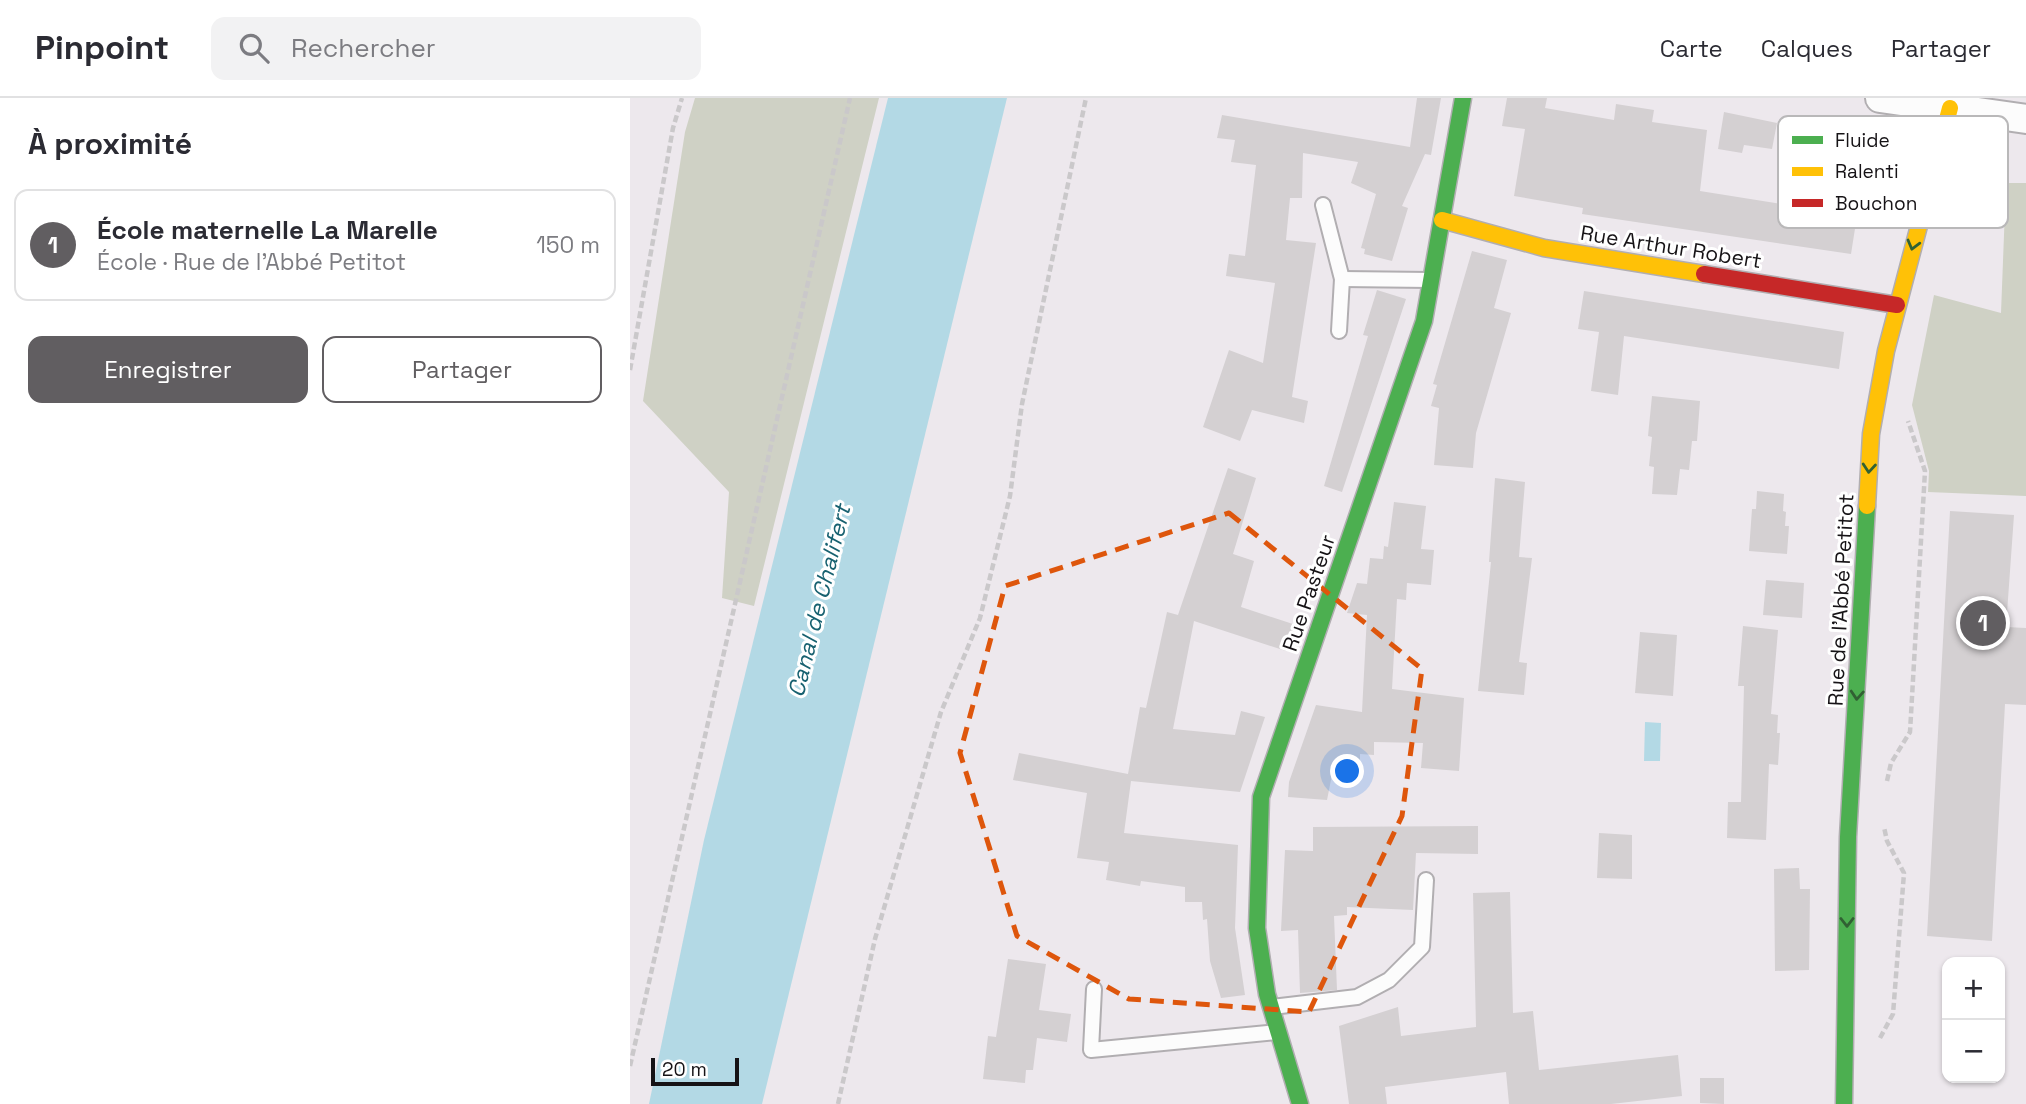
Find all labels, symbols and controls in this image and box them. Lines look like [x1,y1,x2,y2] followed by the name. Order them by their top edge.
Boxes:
[211,17,701,80] search box
[35,27,169,69] text: Pinpoint
[235,29,273,67] icon: search
[291,31,436,65] text: Rechercher
[1660,33,1723,64] text: Carte
[1761,33,1853,64] text: Calques
[1891,33,1991,64] text: Partager
[1778,116,2008,228] legend
[28,124,192,163] text: À proximité
[1835,128,1890,153] text: Fluide
[1835,159,1899,184] text: Ralenti
[1835,191,1917,216] text: Bouchon
[97,213,438,247] text: École maternelle La Marelle
[1579,219,1764,274] street label: Rue Arthur Robert
[48,230,58,260] text: 1
[536,230,600,260] text: 150 m
[1907,239,1921,251] one-way arrow
[97,247,406,277] text: École · Rue de l'Abbé Petitot
[28,336,308,403] button: Enregistrer
[322,336,602,403] button: Partager
[1862,462,1877,473] one-way arrow
[1821,493,1860,707] street label: Rue de l'Abbé Petitot
[781,499,858,700] water label: Canal de Chalifert
[1276,531,1341,655] street label: Rue Pasteur
[1960,597,2006,649] pin: 1
[1850,690,1865,701] one-way arrow
[1330,754,1364,788] your location
[1839,917,1855,928] one-way arrow
[1942,957,2005,1083] map controls
[1942,957,2005,1020] button: +
[1942,1020,2005,1083] button: −
[651,1055,738,1087] scale bar
[662,1057,707,1082] text: 20 m

